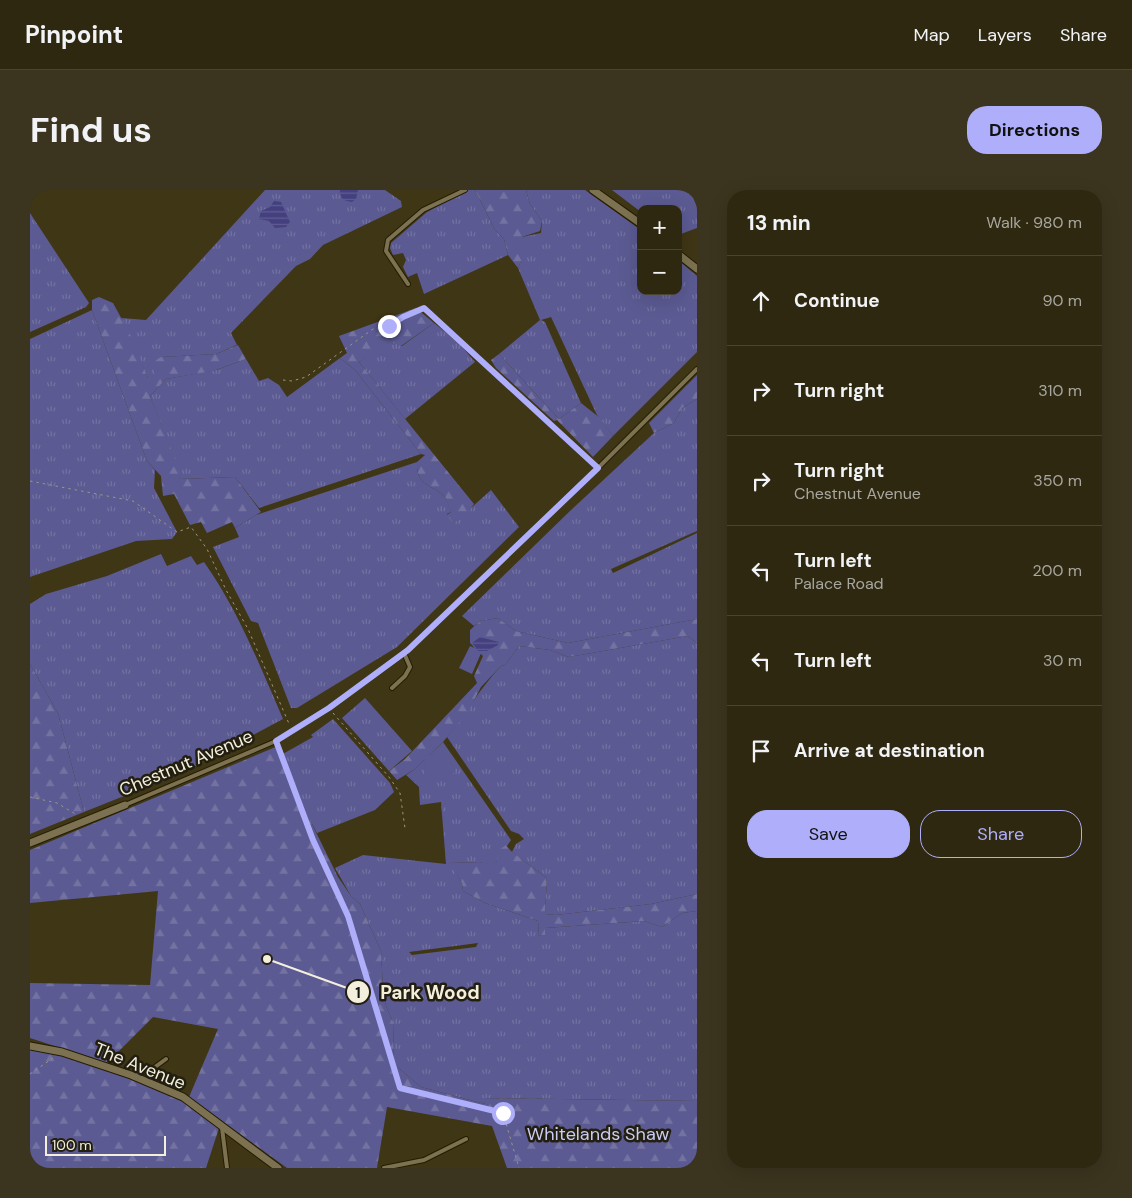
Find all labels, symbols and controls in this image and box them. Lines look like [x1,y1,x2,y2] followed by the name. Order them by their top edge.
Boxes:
[25,19,123,50] text: Pinpoint
[914,23,950,47] text: Map
[978,23,1032,47] text: Layers
[1060,23,1107,47] text: Share
[967,106,1102,154] button: Directions
[30,107,152,153] text: Find us
[637,205,682,295] map controls
[637,205,682,250] button: +
[747,209,811,237] text: 13 min
[986,212,1082,233] text: Walk · 980 m
[637,250,682,295] button: −
[747,287,775,315] icon: ahead
[794,288,880,313] text: Continue
[1042,290,1082,311] text: 90 m
[378,315,401,338] route end
[747,377,775,405] icon: right
[794,378,884,403] text: Turn right
[1038,380,1082,401] text: 310 m
[794,458,884,483] text: Turn right
[747,467,775,495] icon: right
[1033,470,1082,491] text: 350 m
[794,483,921,504] text: Chestnut Avenue
[794,548,872,573] text: Turn left
[747,557,775,585] icon: left
[1033,560,1082,581] text: 200 m
[794,573,884,594] text: Palace Road
[747,647,775,675] icon: left
[794,648,872,673] text: Turn left
[1043,650,1082,671] text: 30 m
[116,724,256,802] street label: Chestnut Avenue
[747,737,775,765] icon: arrive
[794,738,985,763] text: Arrive at destination
[747,810,910,858] button: Save
[920,810,1082,858] button: Share
[346,975,490,1009] callout: Park Wood
[380,980,480,1005] text: Park Wood
[355,983,361,1003] text: 1
[91,1037,189,1095] street label: The Avenue
[492,1102,515,1125] route start
[527,1122,670,1146] park label: Whitelands Shaw
[45,1133,166,1156] scale bar
[52,1136,92,1154] text: 100 m

